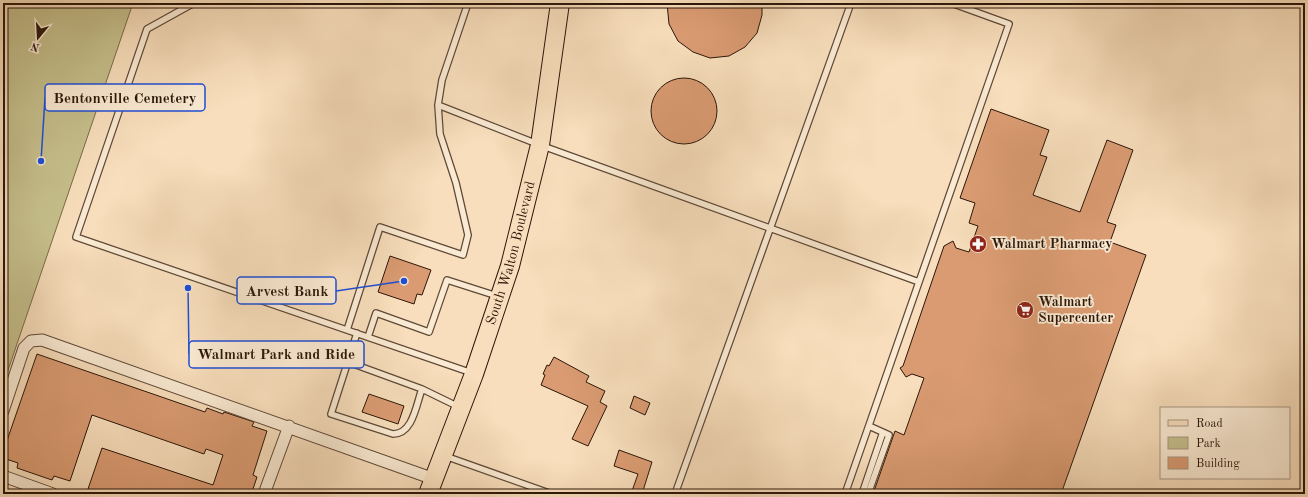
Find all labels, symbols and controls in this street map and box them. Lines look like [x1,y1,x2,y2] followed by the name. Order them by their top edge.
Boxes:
[18,18,58,58] north arrow
[29,39,41,53] text: N
[45,84,205,111] callout: Bentonville Cemetery
[53,92,197,107] text: Bentonville Cemetery
[484,180,538,327] street label: South Walton Boulevard
[968,234,988,254] pharmacy icon: Walmart Pharmacy
[991,237,1113,251] place label: Walmart Pharmacy
[237,277,336,304] callout: Arvest Bank
[245,285,329,300] text: Arvest Bank
[1038,295,1113,325] place label: Walmart Supercenter
[1015,300,1035,320] supermarket icon: Walmart Supercenter
[189,341,364,368] callout: Walmart Park and Ride
[197,348,355,363] text: Walmart Park and Ride
[1160,407,1290,479] legend
[1196,418,1223,430] text: Road
[1196,438,1221,450] text: Park
[1196,458,1240,470] text: Building

